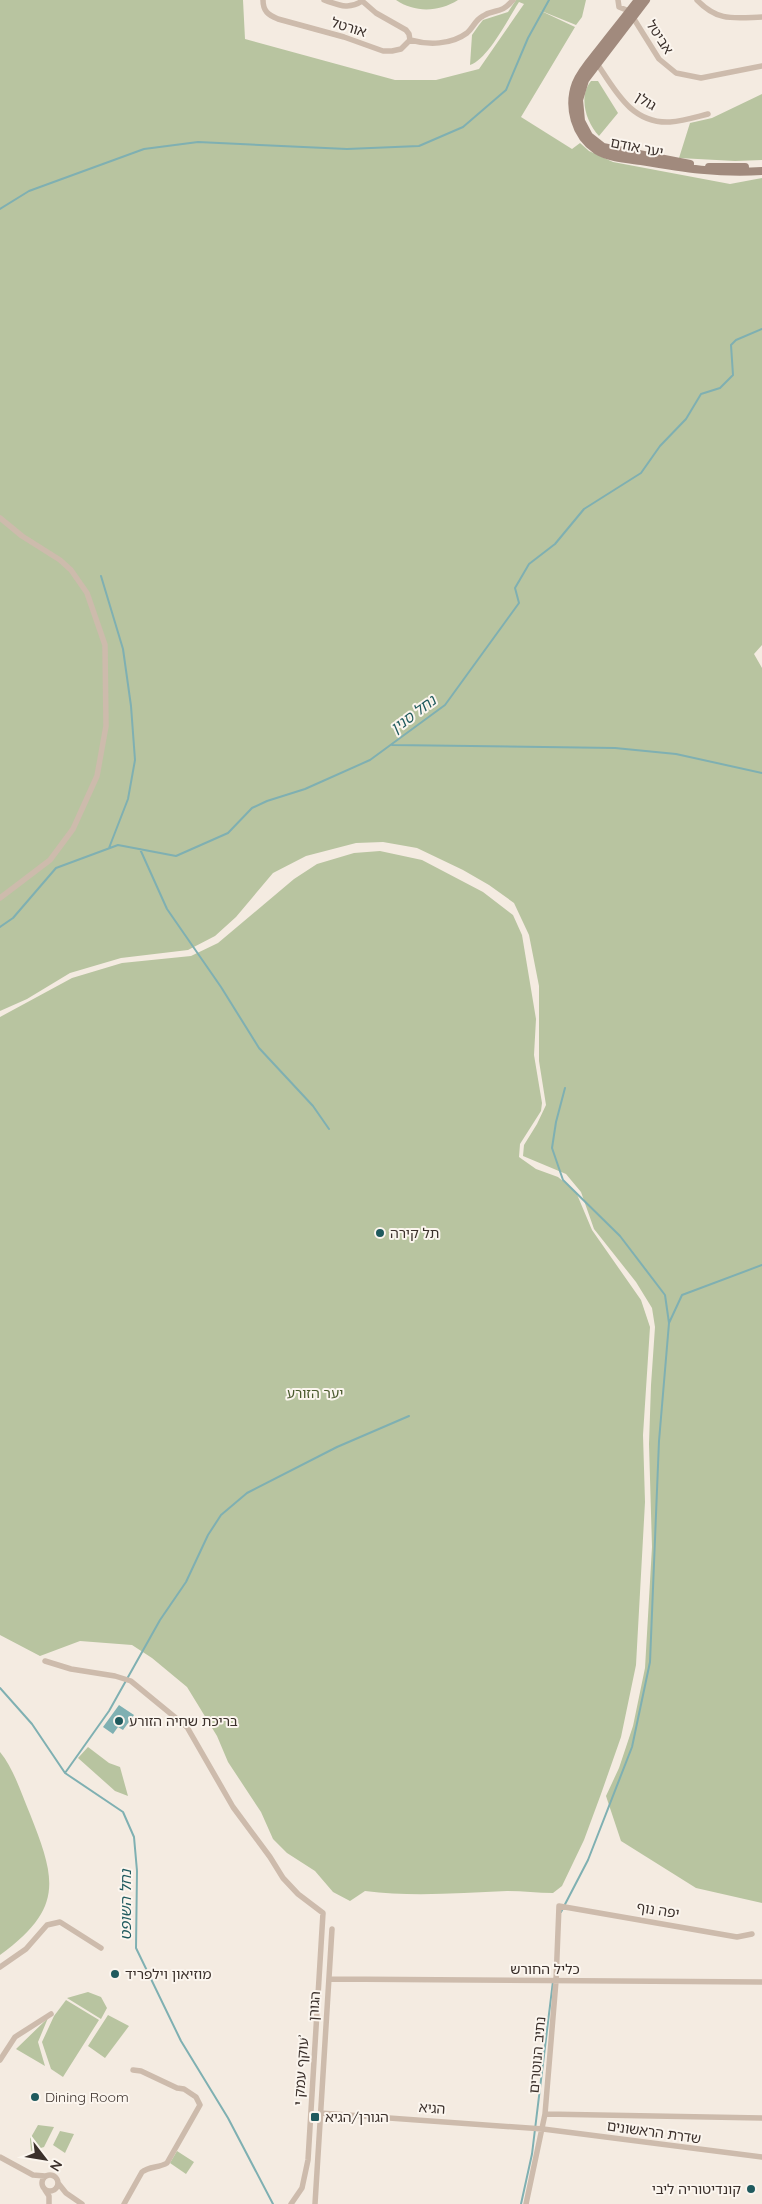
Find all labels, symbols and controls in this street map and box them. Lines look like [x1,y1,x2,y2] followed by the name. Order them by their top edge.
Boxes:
[329,13,369,41] street label: אורטל
[642,17,678,58] street label: אביטל
[632,88,660,114] street label: גולן
[609,133,665,161] street label: יער אודם
[387,690,441,737] water label: נחל סנין
[390,1224,439,1242] place label: תל קירה
[374,1227,386,1239] marker: תל קירה
[287,1384,343,1402] park label: יער הזורע
[129,1712,238,1730] place label: בריכת שחיה הזורע
[113,1715,125,1727] marker: בריכת שחיה הזורע
[116,1868,135,1940] water label: נחל השופט
[635,1898,681,1922] street label: יפה נוף
[510,1960,580,1978] street label: כליל החורש
[125,1965,212,1983] place label: מוזיאון וילפריד
[109,1968,121,1980] marker: מוזיאון וילפריד
[304,1990,324,2022] street label: הגורן
[525,2016,549,2094] street label: נתיב הנוטרים
[290,2034,312,2106] street label: עוקף עמק י’
[45,2088,129,2106] place label: Dining Room
[29,2091,41,2103] marker: Dining Room
[418,2098,446,2118] street label: הגיא
[325,2108,389,2126] place label: הגורן/הגיא
[309,2111,321,2123] marker: הגורן/הגיא
[606,2116,702,2148] street label: שדרת הראשונים
[20,2134,70,2184] north arrow
[46,2157,67,2175] text: N
[652,2180,741,2198] place label: קונדיטוריה ליבי
[745,2183,757,2195] marker: קונדיטוריה ליבי

